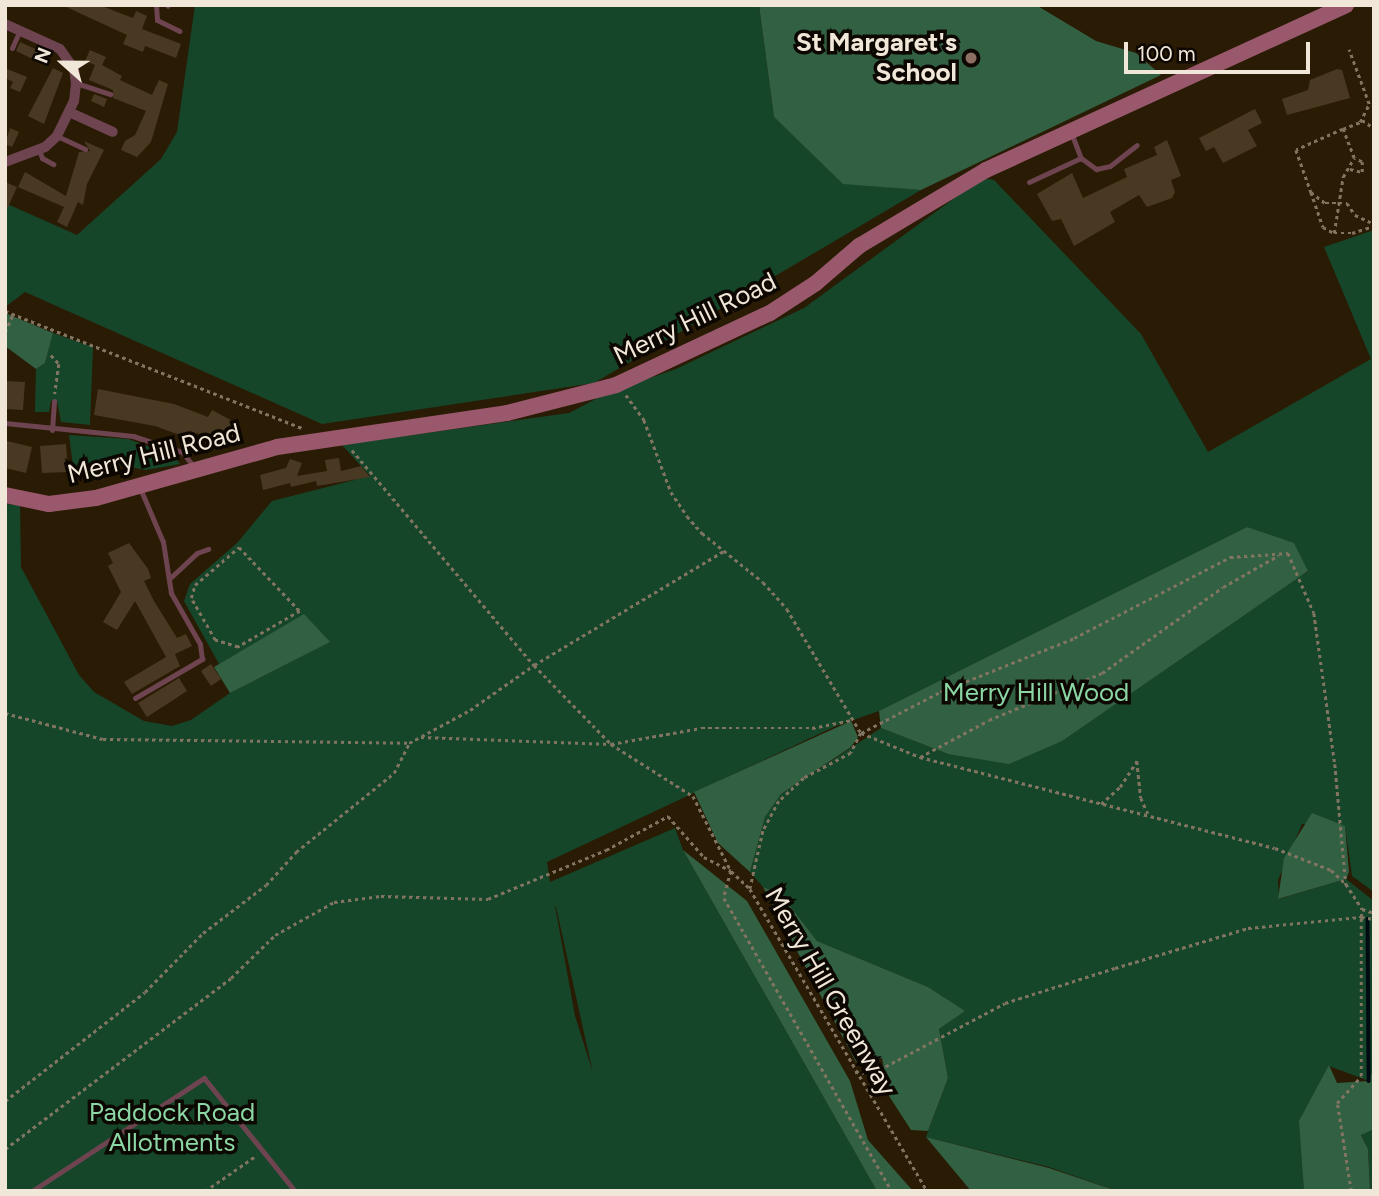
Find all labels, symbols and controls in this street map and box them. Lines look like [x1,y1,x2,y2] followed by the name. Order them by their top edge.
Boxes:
[796,27,957,88] place label: St Margaret's School
[28,28,98,98] north arrow
[1127,28,1312,72] scale bar
[1137,41,1196,66] text: 100 m
[30,44,56,66] text: N
[963,50,979,66] marker: St Margaret's School
[609,266,781,372] street label: Merry Hill Road
[64,417,244,491] street label: Merry Hill Road
[943,677,1129,709] park label: Merry Hill Wood
[758,882,902,1102] street label: Merry Hill Greenway
[89,1097,255,1158] park label: Paddock Road Allotments

